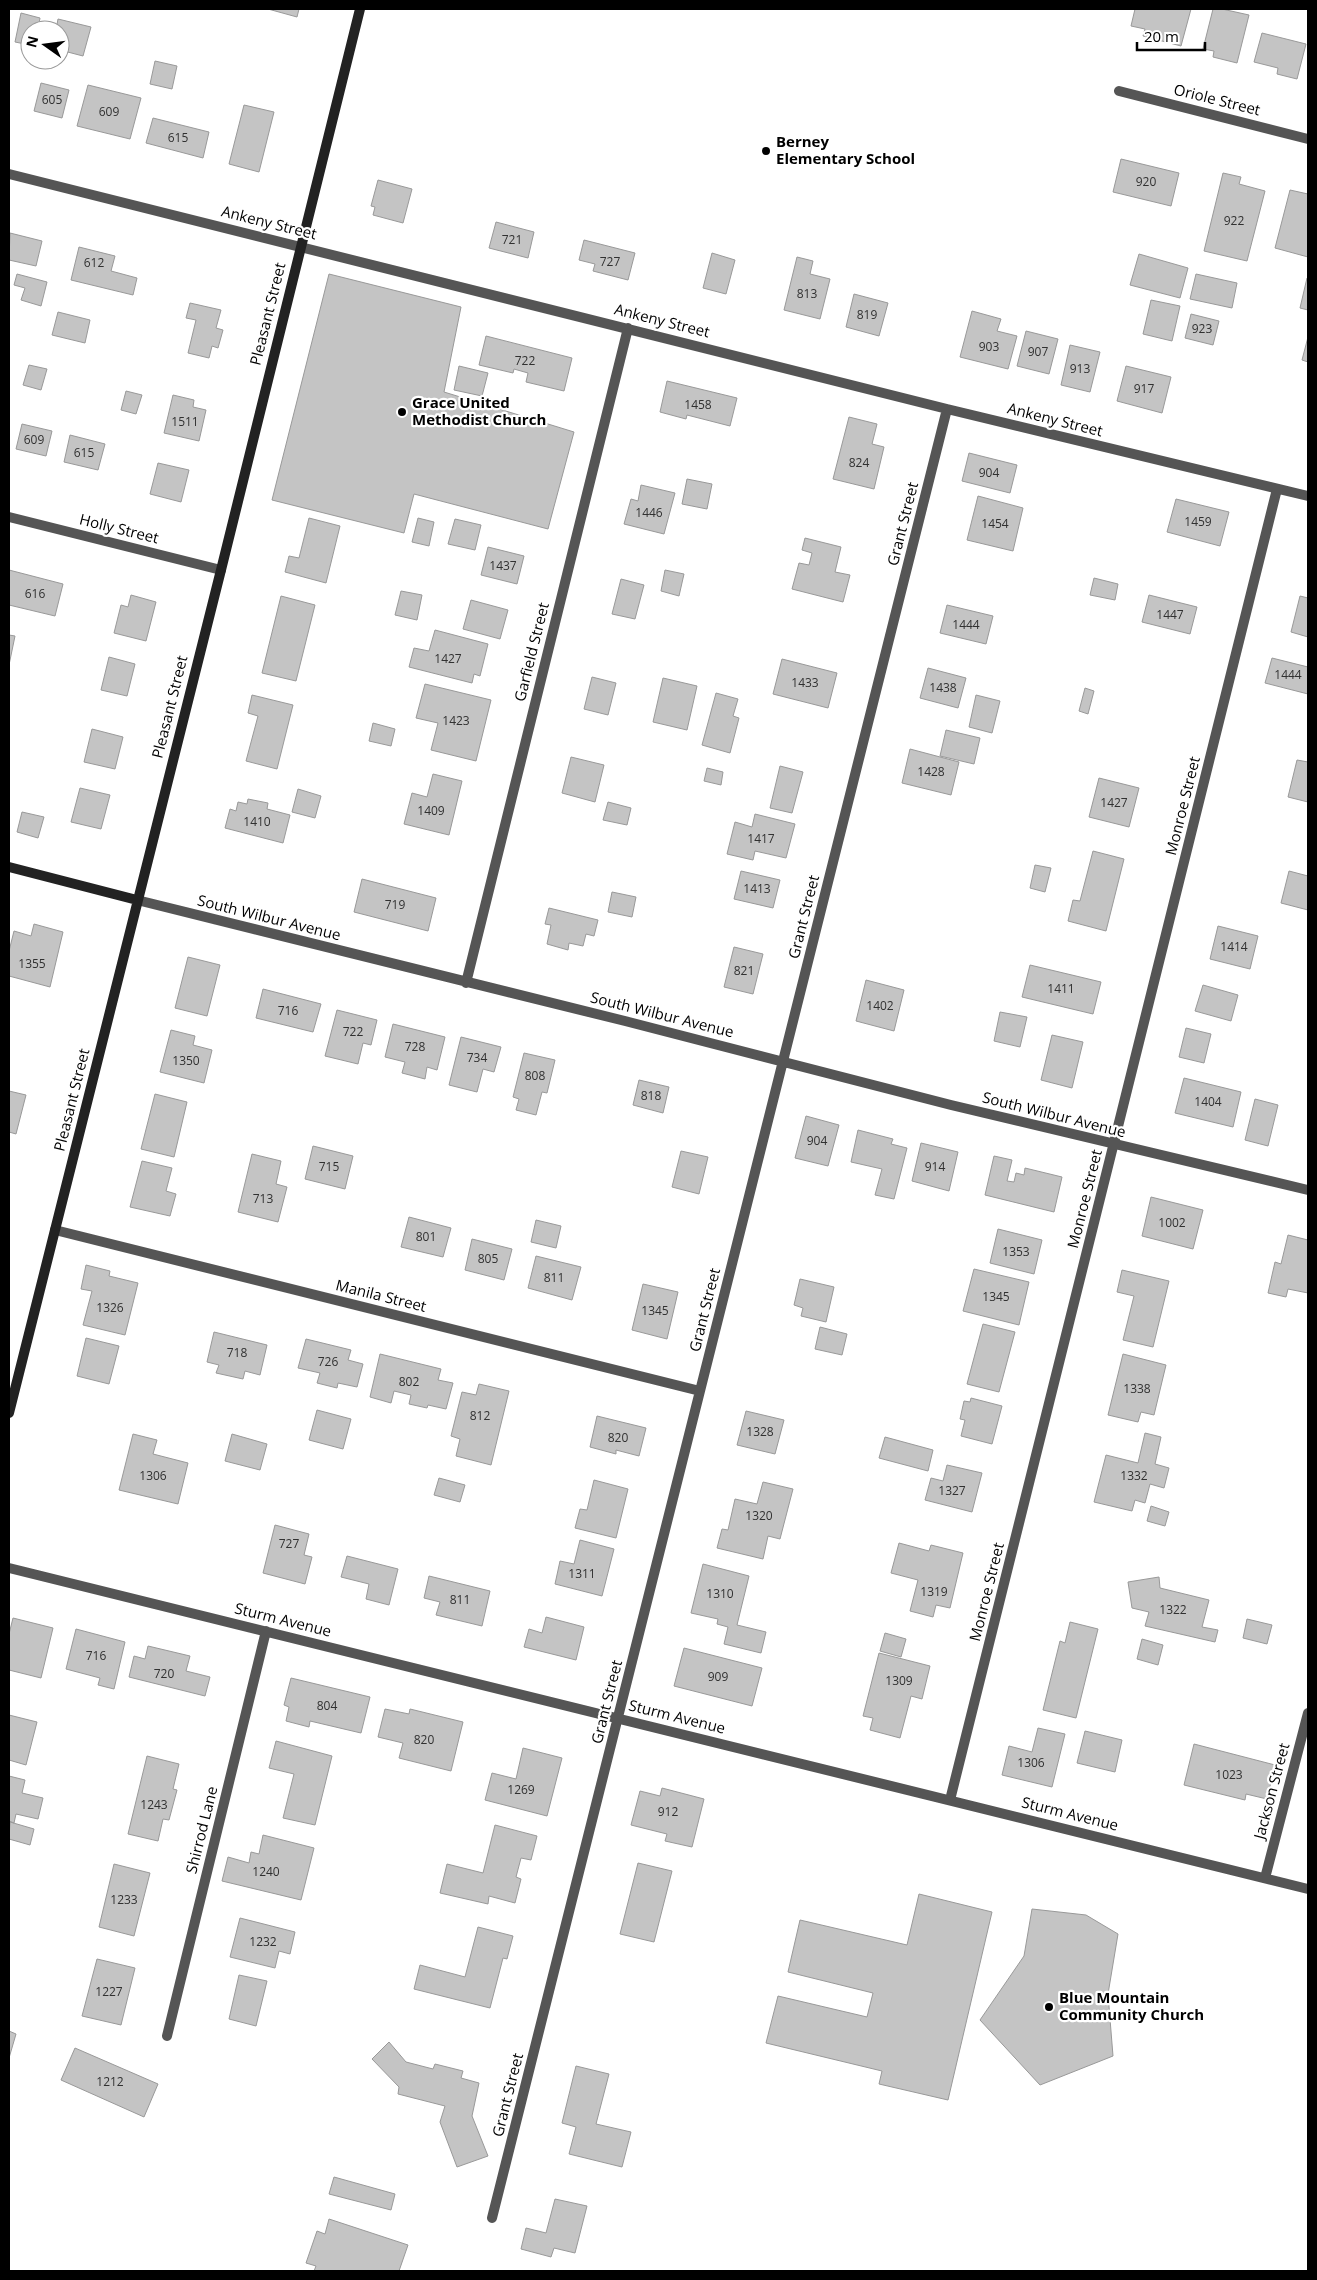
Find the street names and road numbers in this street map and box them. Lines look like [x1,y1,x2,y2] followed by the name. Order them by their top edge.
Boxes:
[1172,79,1263,119] street label: Oriole Street
[220,201,319,244] street label: Ankeny Street
[245,260,289,367] street label: Pleasant Street
[613,299,712,342] street label: Ankeny Street
[1006,398,1105,441] street label: Ankeny Street
[882,480,922,568] street label: Grant Street
[78,509,161,548] street label: Holly Street
[509,600,553,703] street label: Garfield Street
[147,653,191,760] street label: Pleasant Street
[1160,754,1204,857] street label: Monroe Street
[783,873,823,961] street label: Grant Street
[196,890,343,945] street label: South Wilbur Avenue
[589,987,736,1042] street label: South Wilbur Avenue
[49,1046,93,1153] street label: Pleasant Street
[981,1087,1128,1142] street label: South Wilbur Avenue
[1062,1147,1106,1250] street label: Monroe Street
[684,1266,724,1354] street label: Grant Street
[334,1274,429,1316] street label: Manila Street
[964,1540,1008,1643] street label: Monroe Street
[233,1597,334,1641] street label: Sturm Avenue
[586,1658,626,1746] street label: Grant Street
[627,1694,728,1738] street label: Sturm Avenue
[1248,1741,1293,1843] street label: Jackson Street
[181,1784,222,1876] street label: Shirrod Lane
[1020,1791,1121,1835] street label: Sturm Avenue
[487,2051,527,2139] street label: Grant Street

